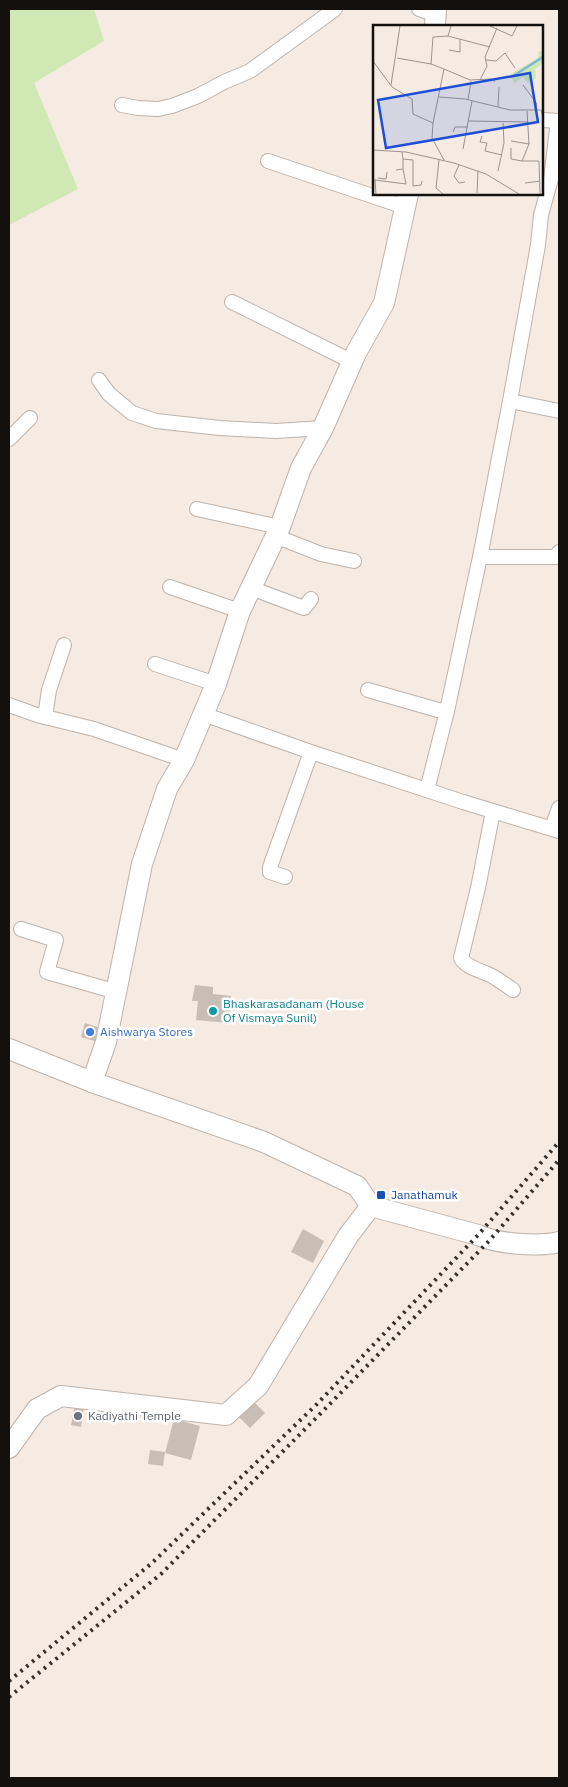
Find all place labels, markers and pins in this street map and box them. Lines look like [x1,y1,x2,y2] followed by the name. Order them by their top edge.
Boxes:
[223,996,364,1025] place label: Bhaskarasadanam (House Of Vismaya Sunil)
[207,1005,219,1017] marker: Bhaskarasadanam (House Of Vismaya Sunil)
[100,1024,193,1039] place label: Aishwarya Stores
[84,1026,96,1038] marker: Aishwarya Stores
[391,1187,458,1202] place label: Janathamuk
[375,1189,387,1201] marker: Janathamuk
[88,1408,181,1423] place label: Kadiyathi Temple
[72,1410,84,1422] marker: Kadiyathi Temple

